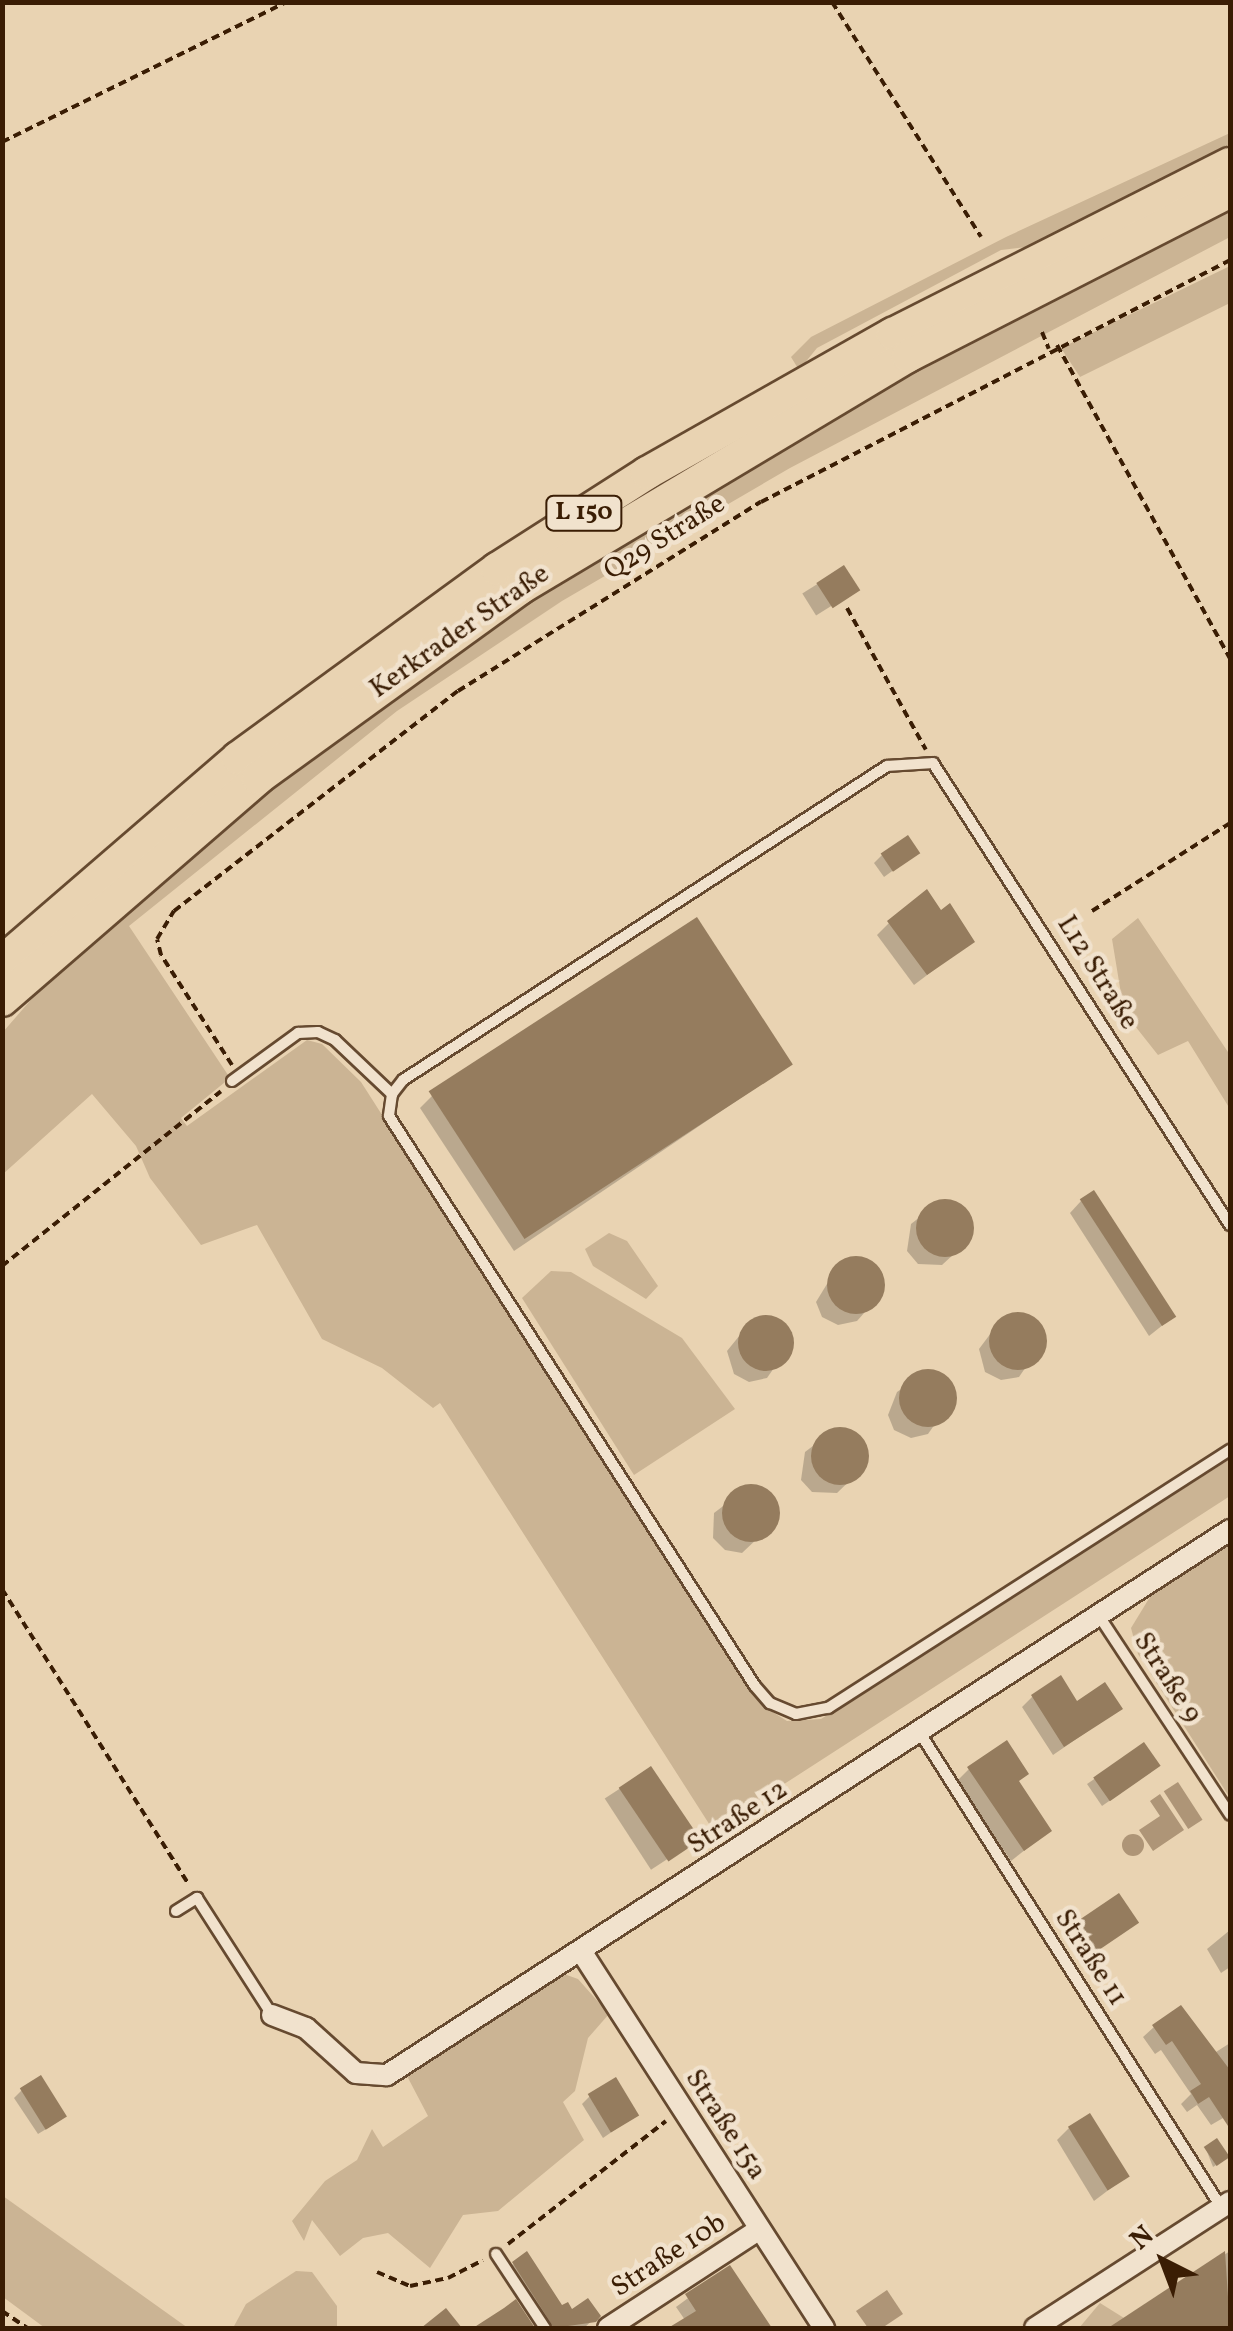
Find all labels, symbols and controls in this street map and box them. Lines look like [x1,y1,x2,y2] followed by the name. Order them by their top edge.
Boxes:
[598,488,732,588] street label: Q29 Straße
[544,493,624,533] road number: L 150
[364,558,556,706] street label: Kerkrader Straße
[1049,910,1145,1036] street label: L12 Straße
[1125,1626,1209,1730] street label: Straße 9
[682,1773,794,1863] street label: Straße 12
[1046,1903,1134,2013] street label: Straße 11
[677,2063,773,2187] street label: Straße 15a
[606,2207,732,2305] street label: Straße 10b
[1113,2211,1213,2311] north arrow
[1122,2217,1163,2260] text: N

